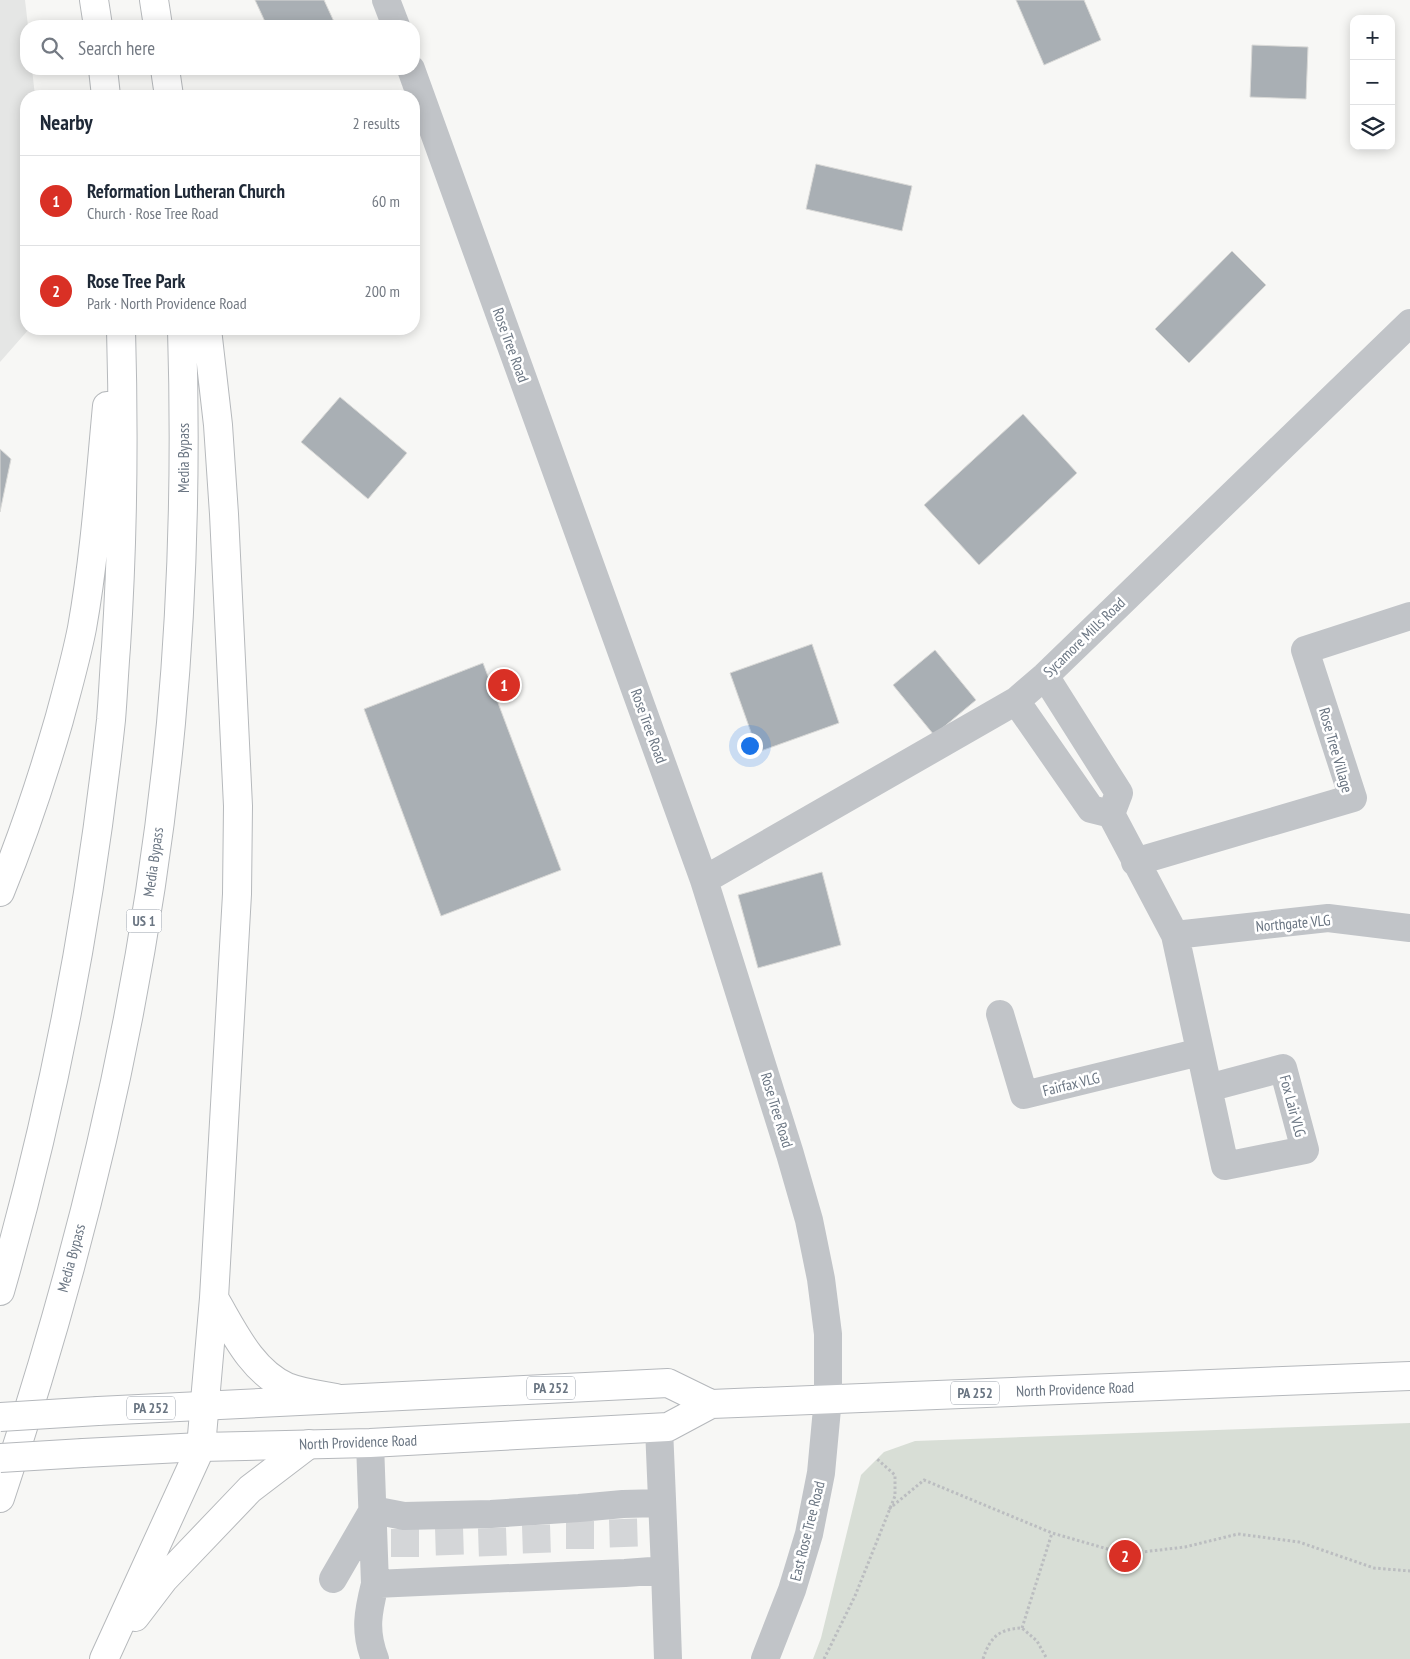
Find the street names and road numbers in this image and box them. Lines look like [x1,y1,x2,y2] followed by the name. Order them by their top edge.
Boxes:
[489,305,533,385] street label: Rose Tree Road
[174,423,193,493] street label: Media Bypass
[1039,593,1129,681] street label: Sycamore Mills Road
[627,686,671,766] street label: Rose Tree Road
[1315,705,1357,795] street label: Rose Tree Village
[139,826,167,898] street label: Media Bypass
[126,909,162,932] road number: US 1
[1255,910,1331,936] street label: Northgate VLG
[1041,1068,1101,1100] street label: Fairfax VLG
[757,1070,797,1150] street label: Rose Tree Road
[1276,1073,1310,1139] street label: Fox Lair VLG
[53,1222,89,1294] street label: Media Bypass
[527,1376,575,1400] road number: PA 252
[1016,1377,1134,1401] street label: North Providence Road
[951,1382,999,1405] road number: PA 252
[127,1396,175,1420] road number: PA 252
[299,1430,417,1454] street label: North Providence Road
[785,1479,829,1583] street label: East Rose Tree Road

